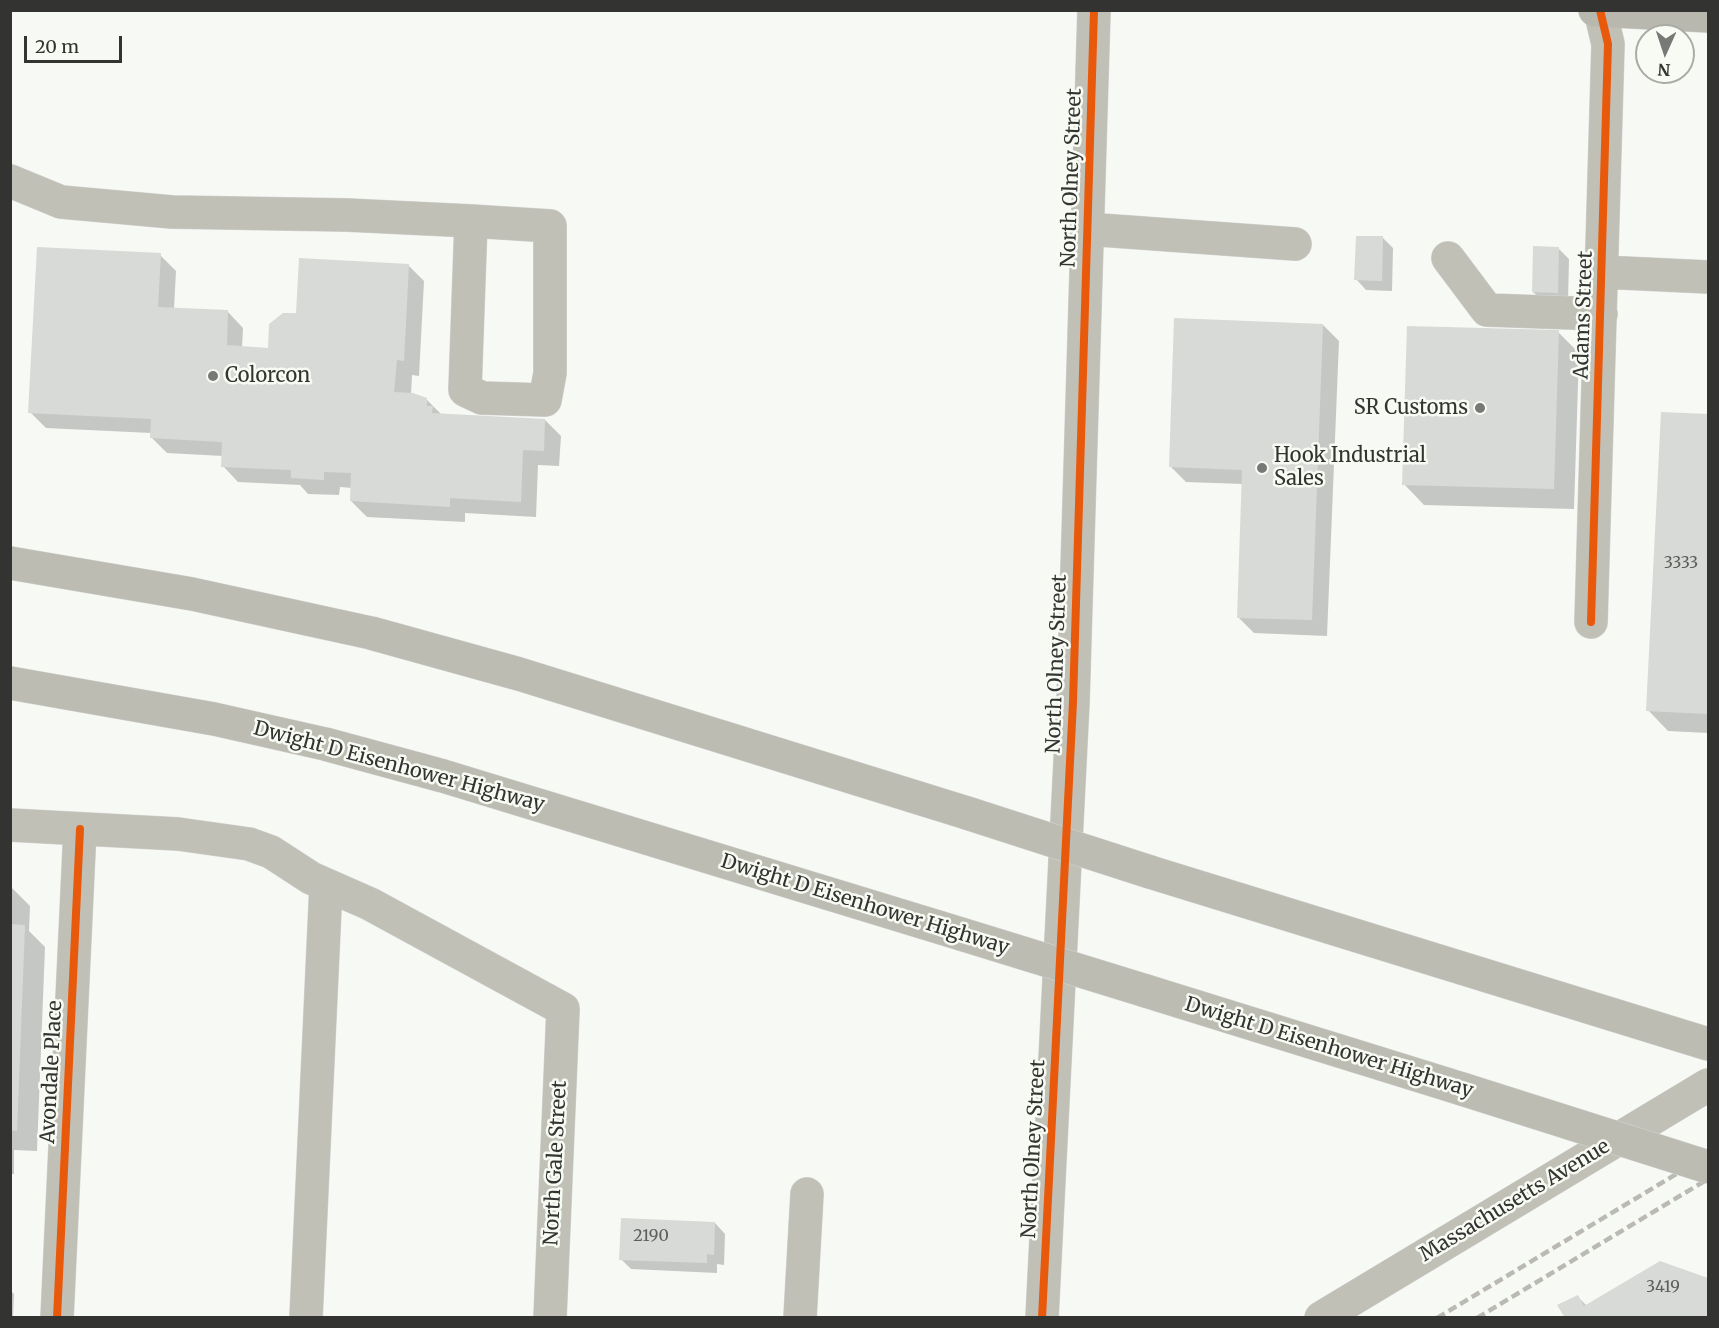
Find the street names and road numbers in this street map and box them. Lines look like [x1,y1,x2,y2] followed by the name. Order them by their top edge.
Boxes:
[1057,88,1087,268] street label: North Olney Street
[1570,250,1598,380] street label: Adams Street
[1042,574,1072,754] street label: North Olney Street
[251,717,547,817] street label: Dwight D Eisenhower Highway
[718,850,1012,960] street label: Dwight D Eisenhower Highway
[1182,993,1476,1103] street label: Dwight D Eisenhower Highway
[36,1000,68,1144] street label: Avondale Place
[1017,1059,1051,1239] street label: North Olney Street
[540,1080,572,1246] street label: North Gale Street
[1416,1135,1614,1267] street label: Massachusetts Avenue

